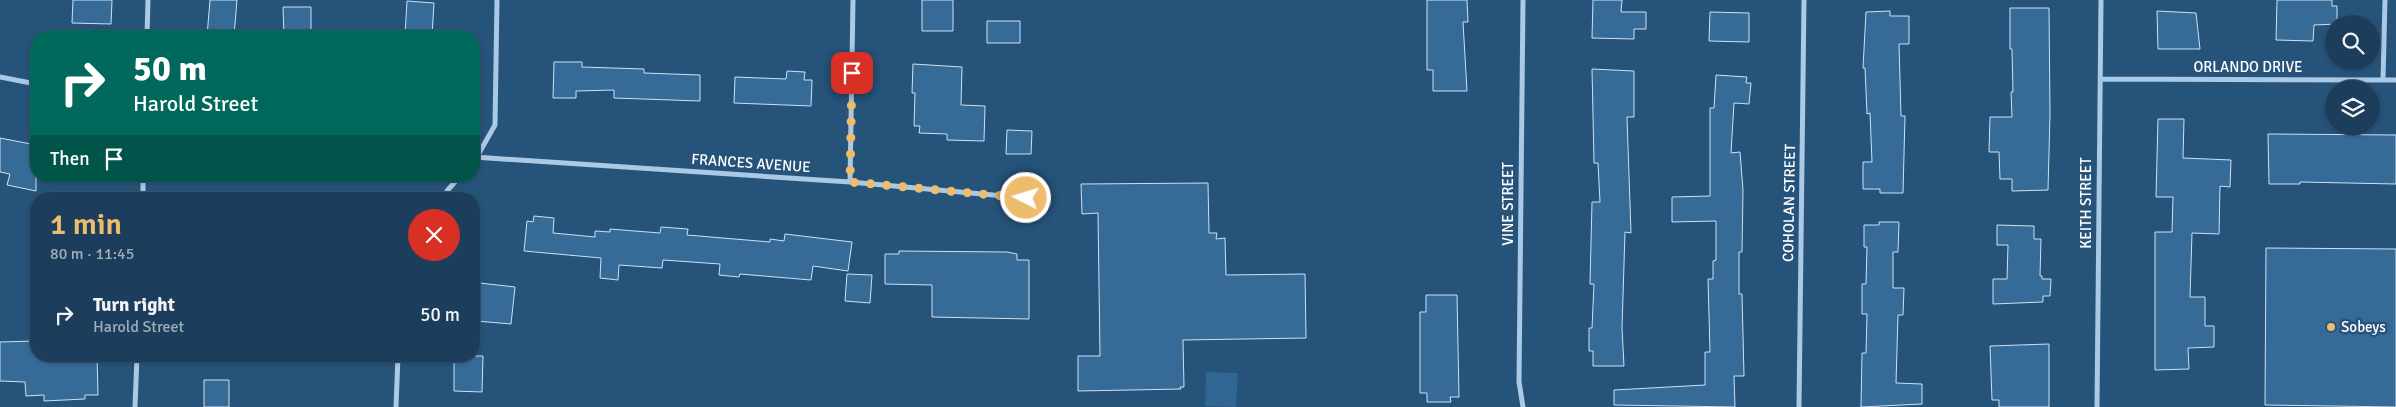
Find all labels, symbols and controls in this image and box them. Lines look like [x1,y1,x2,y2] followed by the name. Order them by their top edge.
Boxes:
[2325,15,2380,135] map controls
[2325,15,2380,70] button: search
[133,47,207,90] text: 50 m
[50,50,115,115] icon: right
[831,52,873,94] pin
[2193,58,2303,76] street label: ORLANDO DRIVE
[838,59,866,87] icon: arrive
[2325,80,2380,135] button: layers
[133,90,258,117] text: Harold Street
[1779,143,1799,262] street label: COHOLAN STREET
[100,145,128,173] icon: arrive
[50,147,90,171] text: Then
[691,150,811,176] street label: FRANCES AVENUE
[2077,157,2095,249] street label: KEITH STREET
[1499,162,1517,246] street label: VINE STREET
[999,171,1051,223] position arrow
[50,206,122,243] text: 1 min
[408,209,460,261] button: close
[50,244,134,264] text: 80 m · 11:45
[93,293,175,317] text: Turn right
[50,301,78,329] icon: right
[420,303,460,327] text: 50 m
[93,317,184,337] text: Harold Street
[2341,318,2386,336] place label: Sobeys
[2325,321,2337,333] marker: Sobeys

